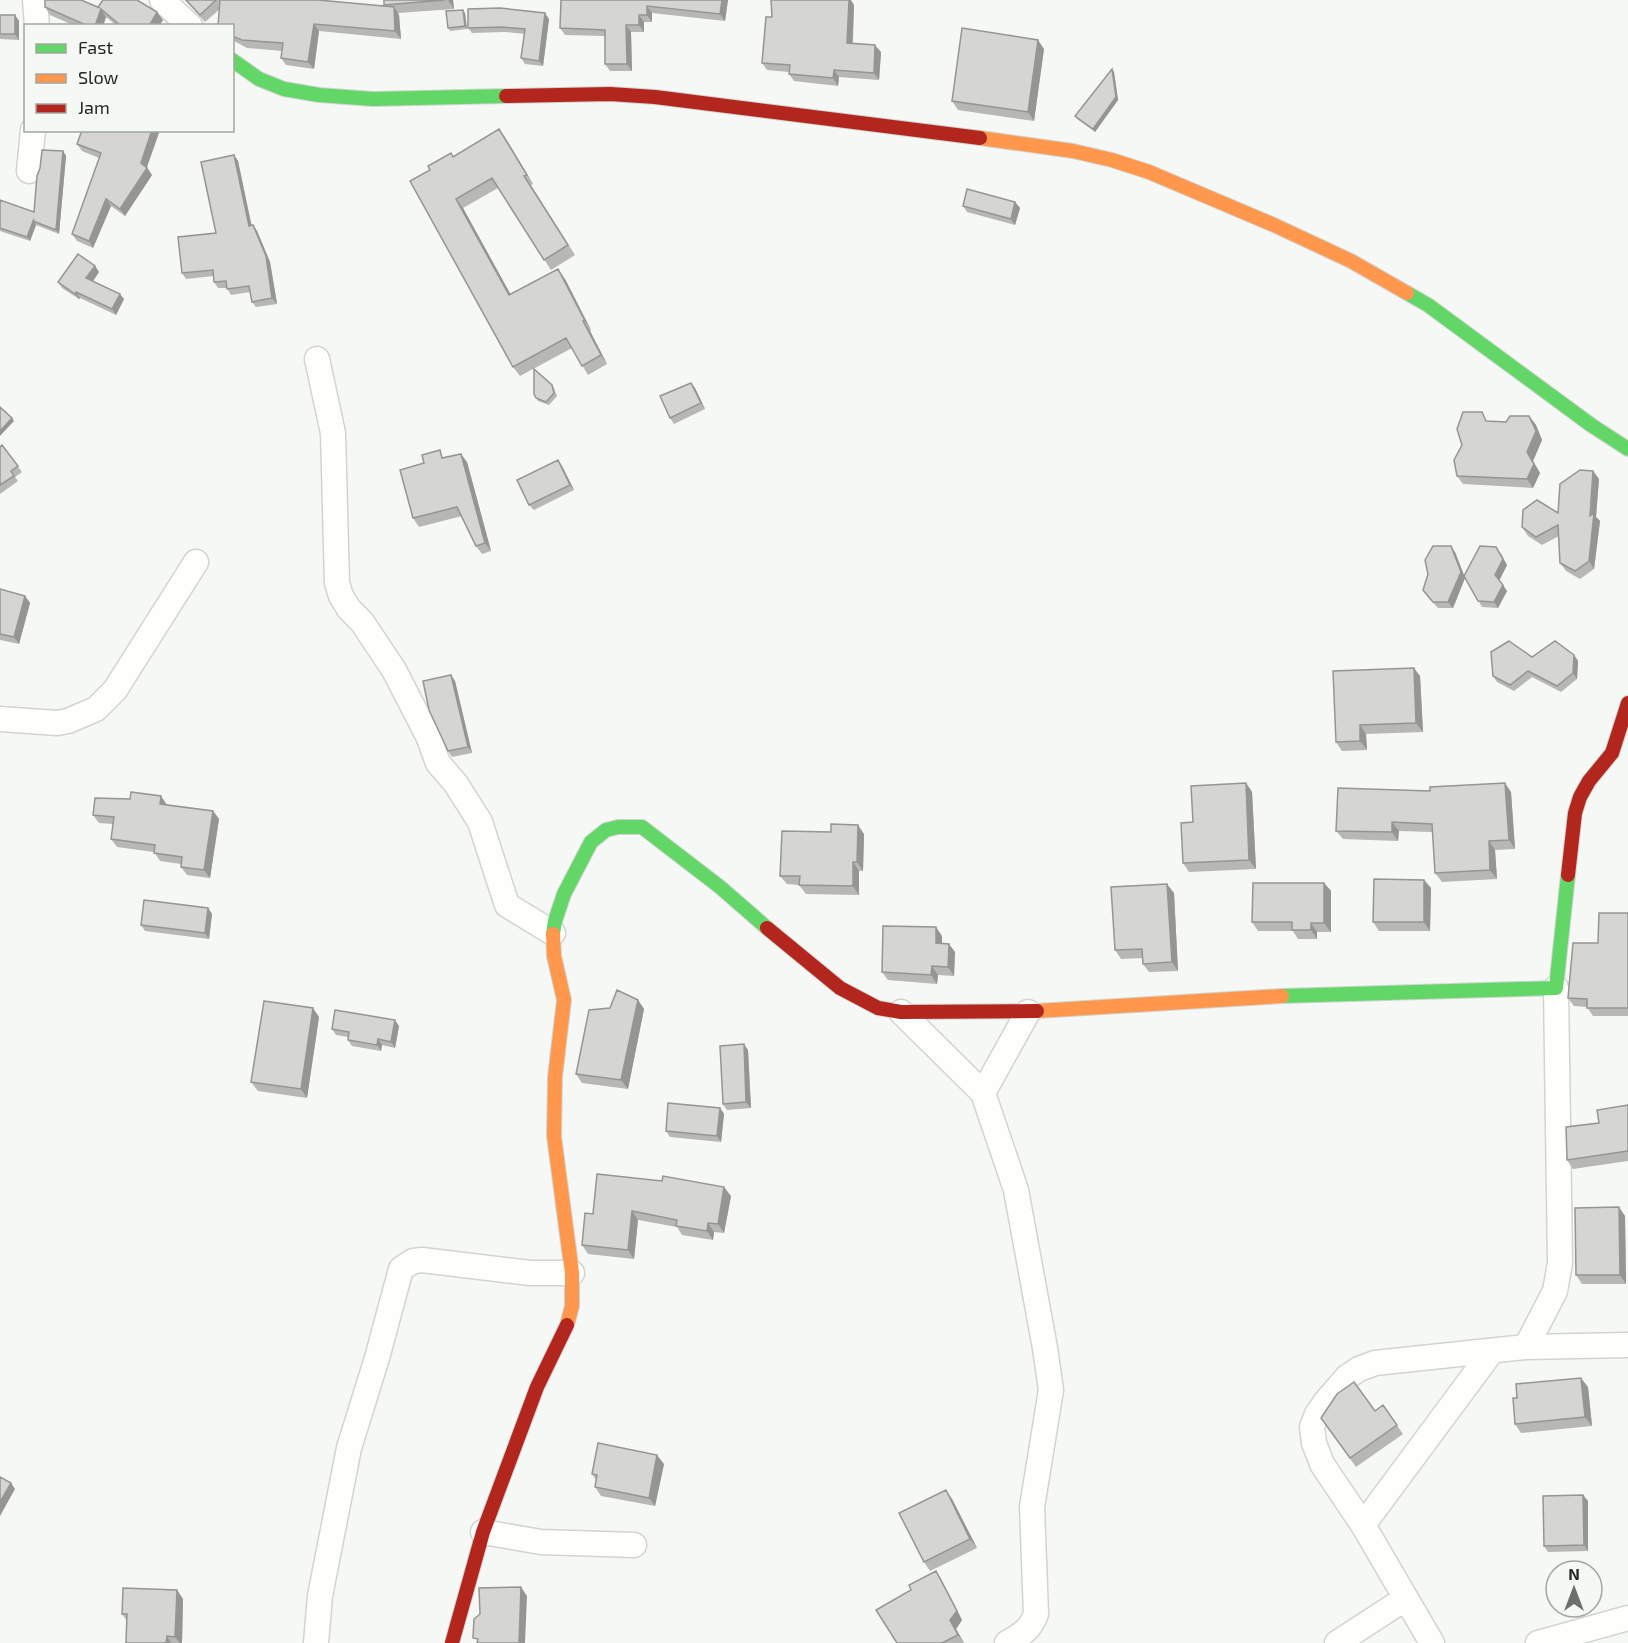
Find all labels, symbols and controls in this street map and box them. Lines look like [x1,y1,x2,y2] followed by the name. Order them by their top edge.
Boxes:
[24,24,234,132] legend
[78,36,113,58] text: Fast
[78,66,119,88] text: Slow
[78,96,110,118] text: Jam
[1544,1559,1604,1619] north arrow
[1568,1564,1580,1583] text: N

